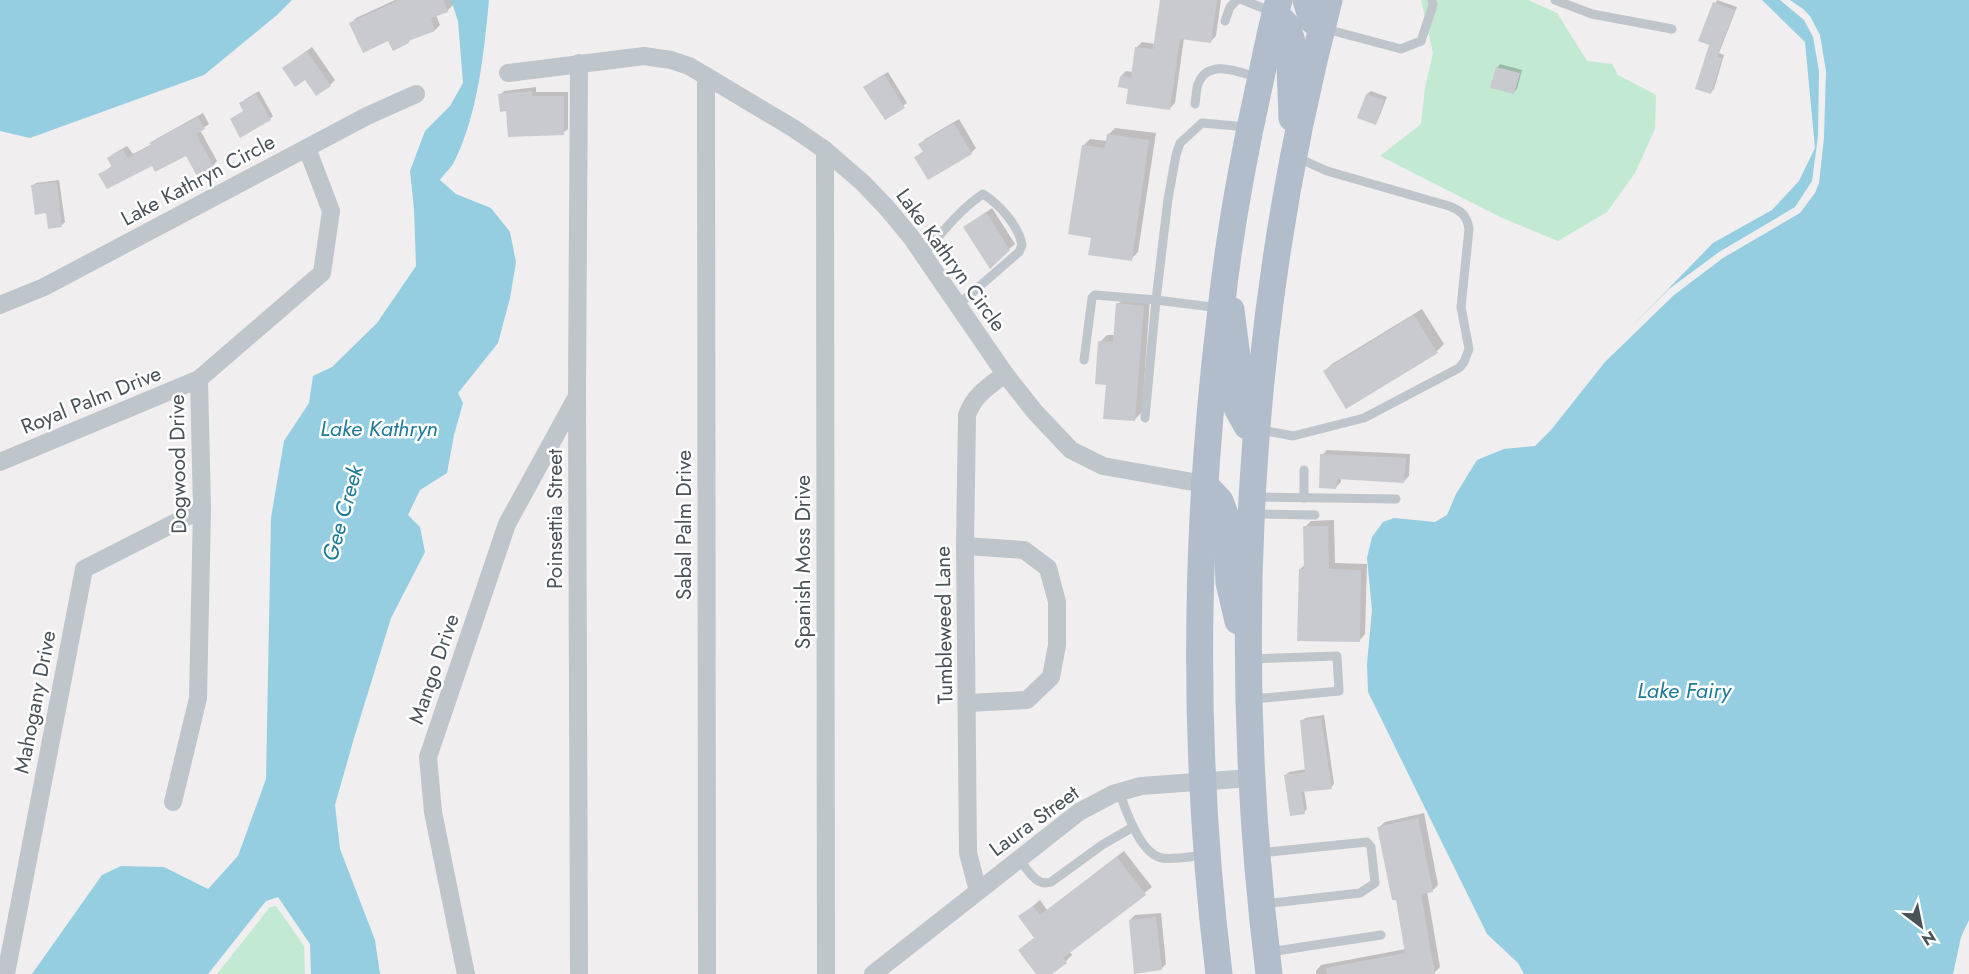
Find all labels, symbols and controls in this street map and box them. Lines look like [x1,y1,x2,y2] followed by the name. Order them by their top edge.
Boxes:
[116,127,280,233] street label: Lake Kathryn Circle
[889,182,1013,338] street label: Lake Kathryn Circle
[17,358,166,442] street label: Royal Palm Drive
[162,394,194,534] street label: Dogwood Drive
[320,412,438,444] water label: Lake Kathryn
[540,449,570,589] street label: Poinsettia Street
[669,450,699,600] street label: Sabal Palm Drive
[313,460,371,565] water label: Gee Creek
[788,475,818,649] street label: Spanish Moss Drive
[928,546,960,704] street label: Tumbleweed Lane
[401,610,467,728] street label: Mango Drive
[6,628,64,776] street label: Mahogany Drive
[1637,674,1732,706] water label: Lake Fairy
[983,778,1085,864] street label: Laura Street
[1891,896,1951,956] north arrow
[1917,925,1940,951] text: N

